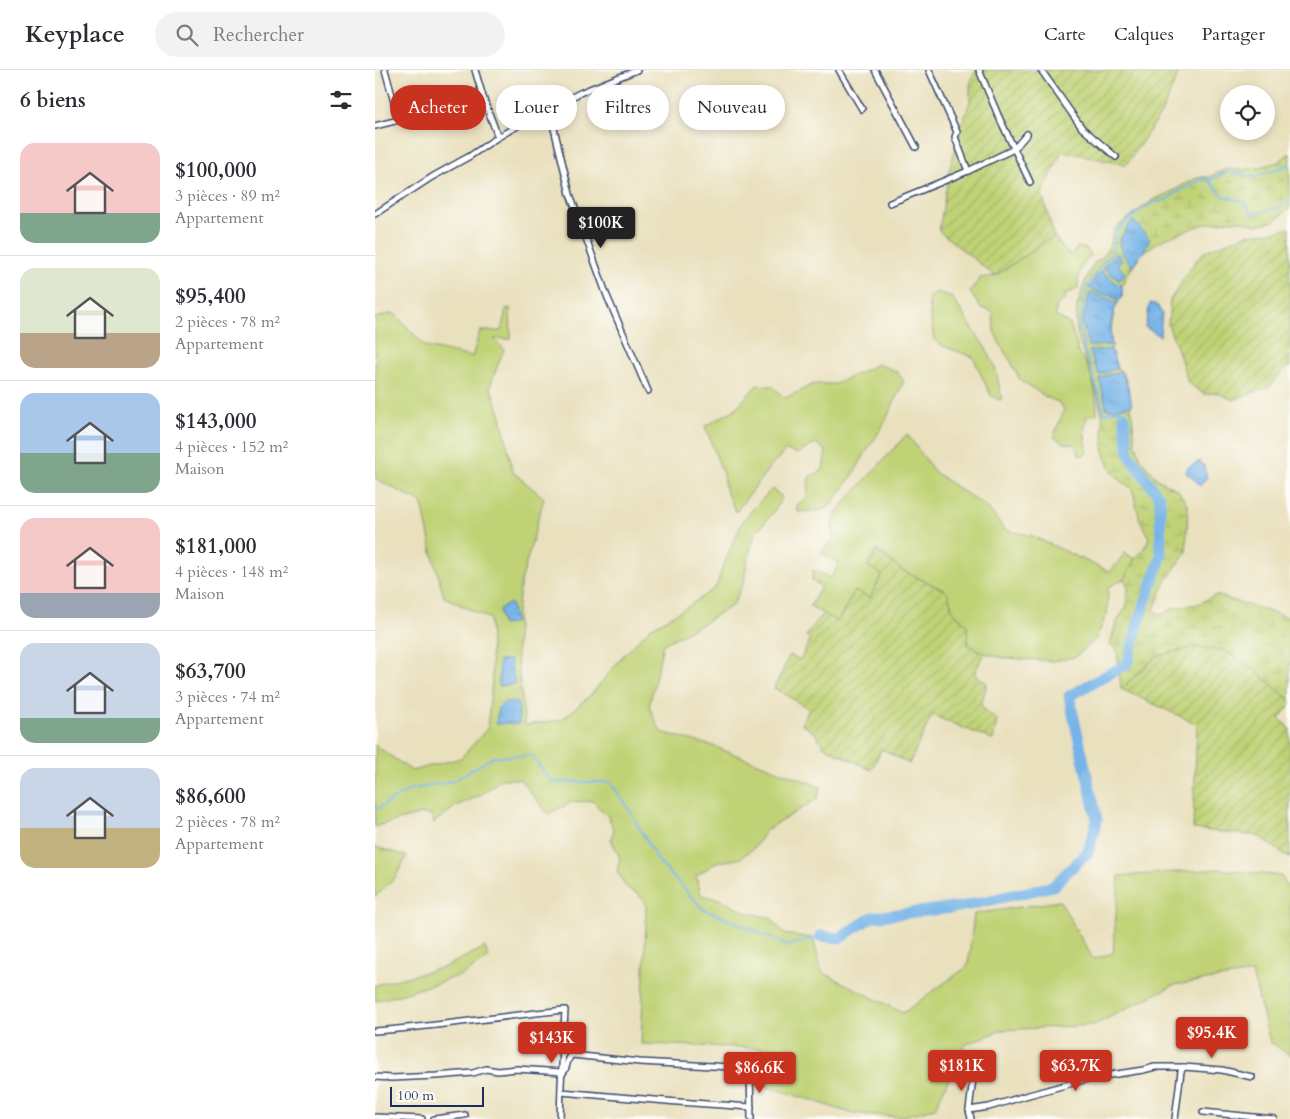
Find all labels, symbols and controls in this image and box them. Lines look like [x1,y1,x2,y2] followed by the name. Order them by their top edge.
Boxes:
[155,12,505,57] search box
[25,18,125,51] text: Keyplace
[173,21,201,49] icon: search
[213,22,304,48] text: Rechercher
[1044,22,1086,47] text: Carte
[1114,22,1174,47] text: Calques
[1202,22,1265,47] text: Partager
[390,85,486,130] chip: Acheter
[496,85,577,130] chip: Louer
[587,85,669,130] chip: Filtres
[679,85,785,130] chip: Nouveau
[1220,85,1275,140] map controls
[1220,85,1275,140] button: locate
[20,86,86,115] text: 6 biens
[327,86,355,114] icon: filters
[175,156,256,185] text: $100,000
[60,163,120,223] icon: home
[175,185,280,207] text: 3 pièces · 89 m²
[566,206,636,249] pin: $100K
[175,207,263,229] text: Appartement
[578,212,624,234] text: $100K
[175,282,246,311] text: $95,400
[60,288,120,348] icon: home
[175,311,280,333] text: 2 pièces · 78 m²
[175,333,263,355] text: Appartement
[175,407,256,436] text: $143,000
[60,413,120,473] icon: home
[175,436,288,458] text: 4 pièces · 152 m²
[175,458,225,480] text: Maison
[175,532,256,561] text: $181,000
[60,538,120,598] icon: home
[175,561,288,583] text: 4 pièces · 148 m²
[175,583,225,605] text: Maison
[175,657,246,686] text: $63,700
[60,663,120,723] icon: home
[175,686,280,708] text: 3 pièces · 74 m²
[175,708,263,730] text: Appartement
[175,782,246,811] text: $86,600
[60,788,120,848] icon: home
[175,811,280,833] text: 2 pièces · 78 m²
[175,833,263,855] text: Appartement
[1171,1016,1253,1059] pin: $95.4K
[517,1022,587,1064] pin: $143K
[1187,1022,1237,1044] text: $95.4K
[529,1027,575,1049] text: $143K
[927,1050,997,1092] pin: $181K
[1035,1050,1117,1092] pin: $63.7K
[719,1052,801,1094] pin: $86.6K
[939,1055,985,1077] text: $181K
[1051,1055,1101,1077] text: $63.7K
[735,1057,785,1079] text: $86.6K
[390,1084,484,1107] scale bar
[397,1086,434,1105] text: 100 m

